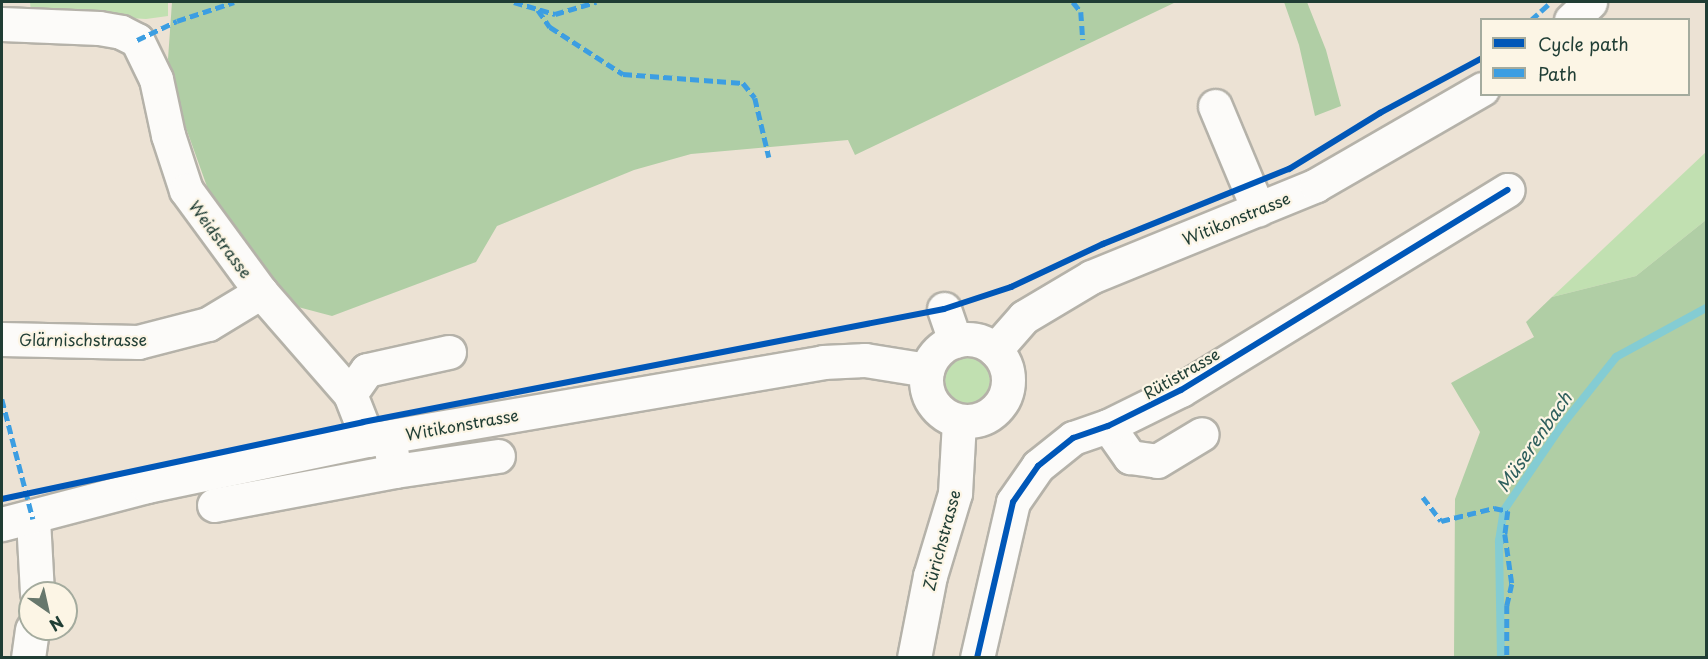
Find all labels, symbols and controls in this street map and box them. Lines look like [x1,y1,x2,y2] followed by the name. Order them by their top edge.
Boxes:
[1480,18,1690,96] legend
[1538,30,1629,57] text: Cycle path
[1538,60,1577,87] text: Path
[1179,188,1293,248] street label: Witikonstrasse
[186,196,256,282] street label: Weidstrasse
[19,329,147,349] street label: Glärnischstrasse
[1139,343,1223,403] street label: Rütistrasse
[1492,388,1576,496] water label: Müserenbach
[404,405,520,443] street label: Witikonstrasse
[918,488,964,592] street label: Zürichstrasse
[18,581,78,641] north arrow
[45,611,69,638] text: N

